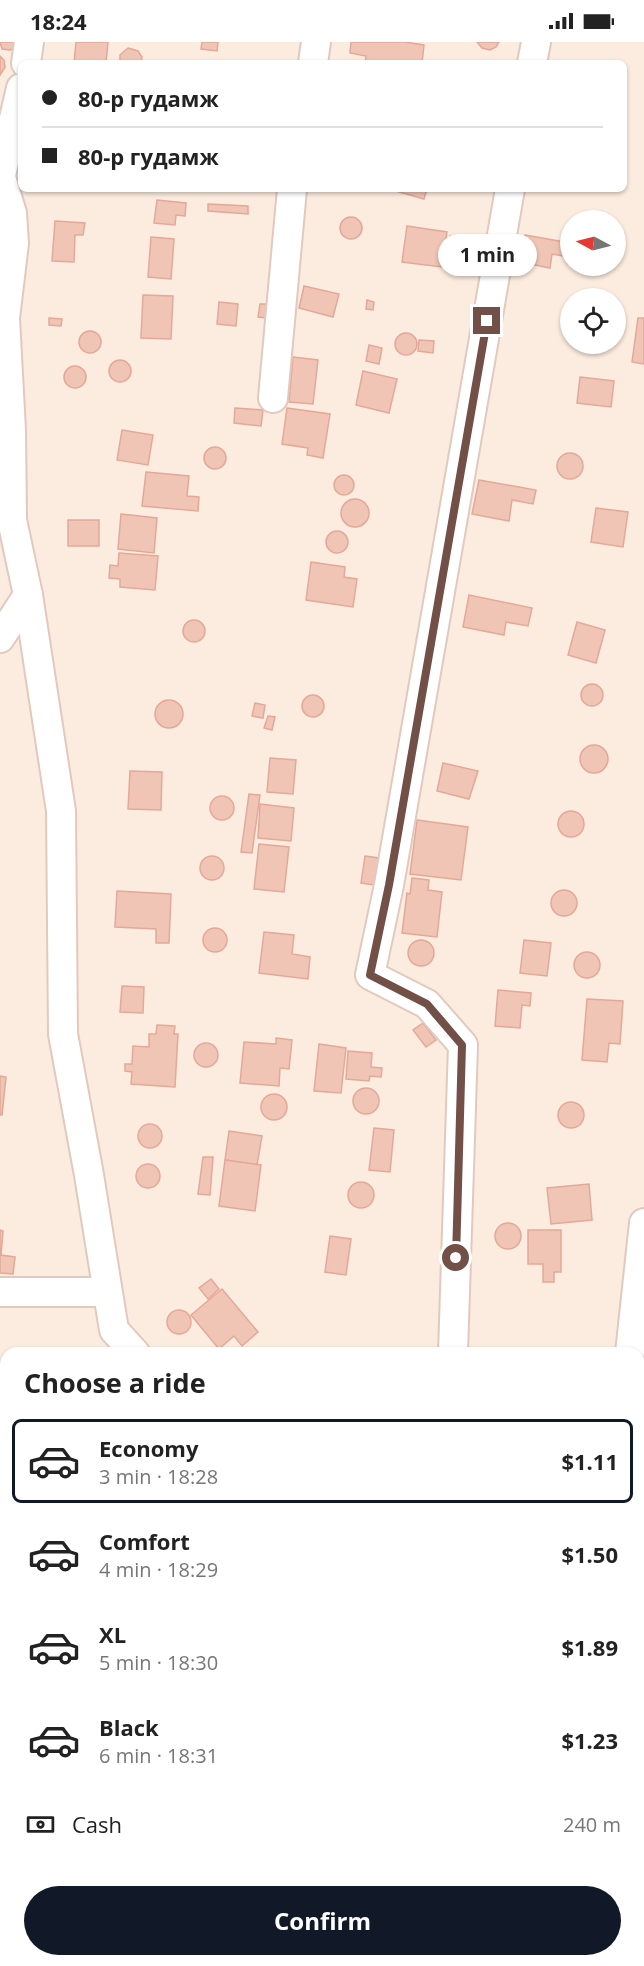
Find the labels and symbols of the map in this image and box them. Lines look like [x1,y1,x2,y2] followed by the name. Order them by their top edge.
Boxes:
[560,210,626,276] north arrow
[438,234,536,276] callout: 1 min
[473,307,500,334] route end
[442,1244,469,1271] route start

